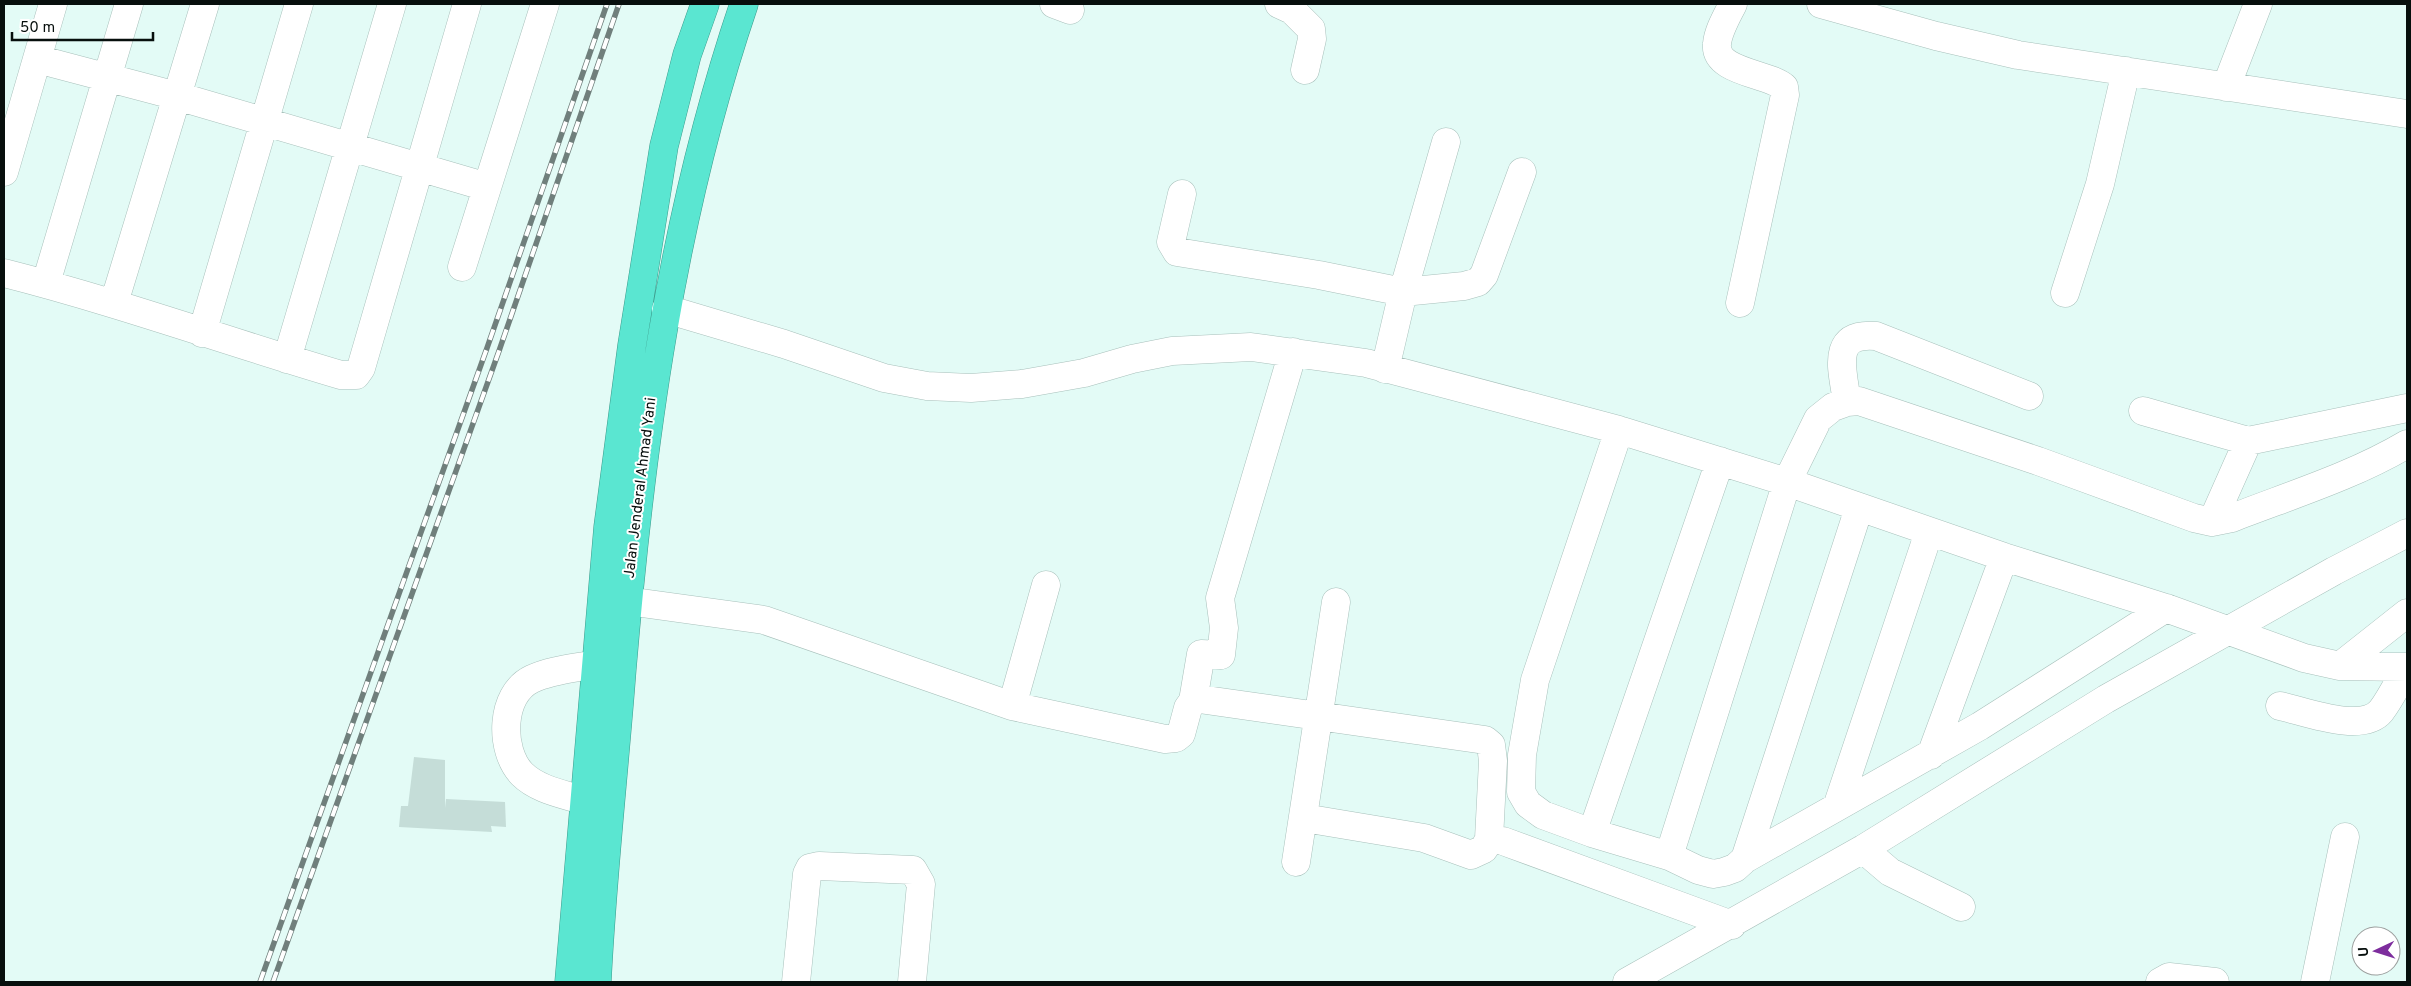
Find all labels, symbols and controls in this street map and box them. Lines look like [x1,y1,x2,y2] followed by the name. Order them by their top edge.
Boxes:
[12,10,154,42] scale bar
[20,19,55,38] text: 50 m
[620,396,662,580] street label: Jalan Jenderal Ahmad Yani
[2351,926,2401,976] north arrow
[2356,946,2373,957] text: U

